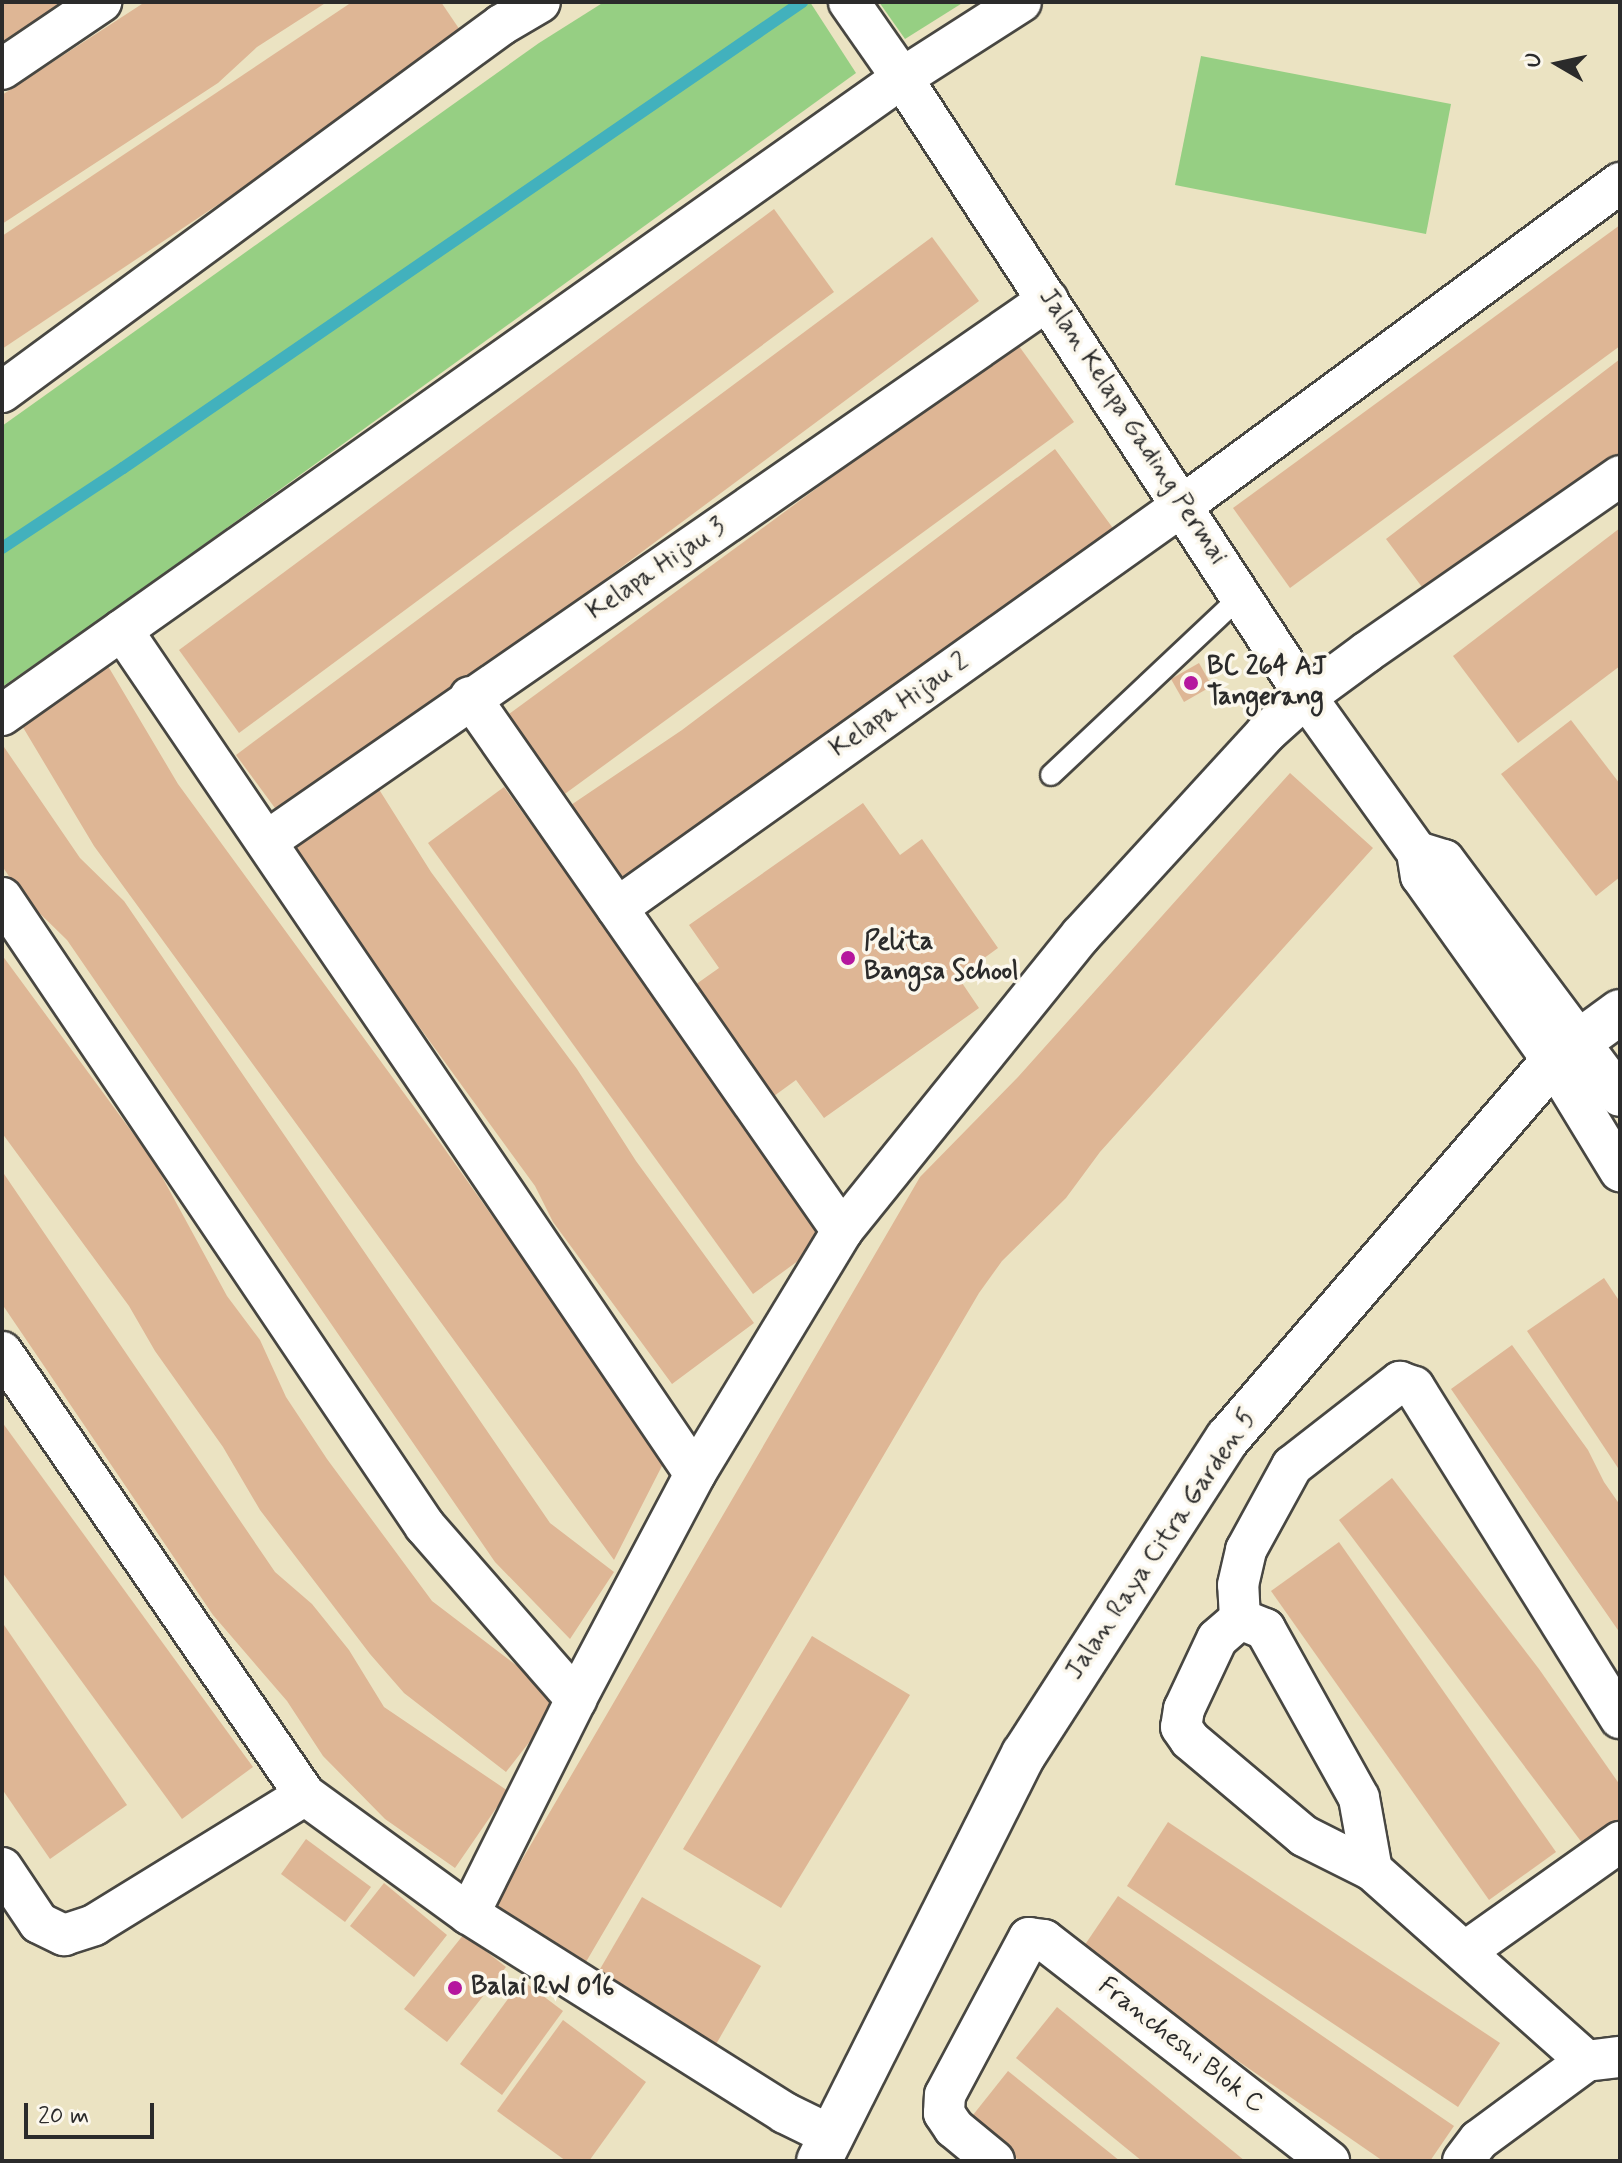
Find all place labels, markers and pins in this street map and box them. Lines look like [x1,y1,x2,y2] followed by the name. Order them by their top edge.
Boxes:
[1207,652,1327,714] place label: BC 264 AJ Tangerang
[1182,674,1200,692] marker: BC 264 AJ Tangerang
[864,927,1020,988] place label: Pelita Bangsa School
[839,949,857,967] marker: Pelita Bangsa School
[471,1972,615,2004] place label: Balai RW 016
[446,1979,464,1997] marker: Balai RW 016

